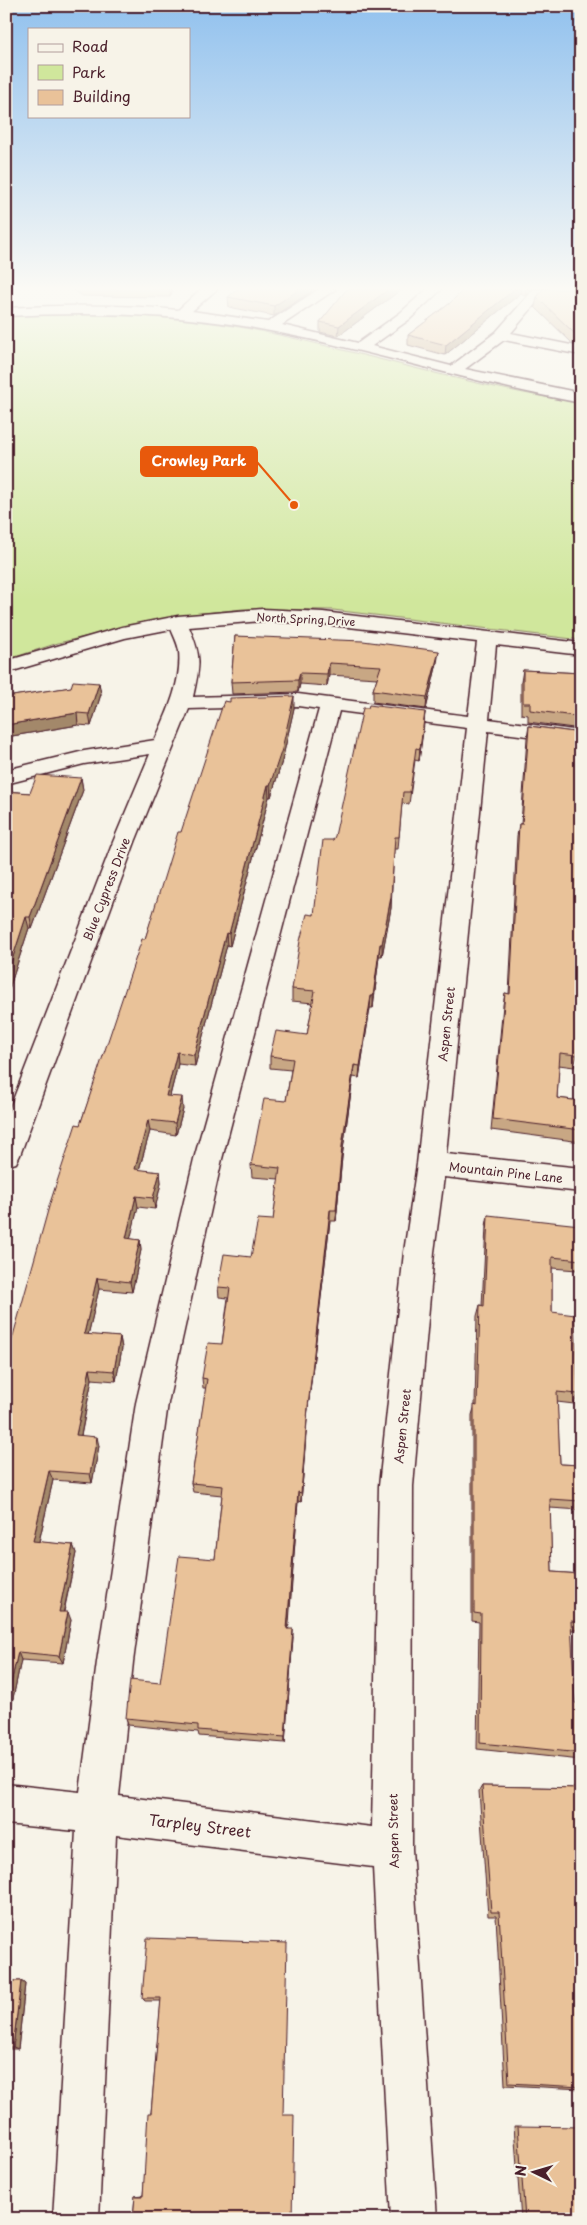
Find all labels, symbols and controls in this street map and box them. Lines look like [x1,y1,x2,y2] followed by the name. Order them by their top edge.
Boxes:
[28,28,190,118] legend
[72,34,108,57] text: Road
[72,60,106,83] text: Park
[72,84,131,107] text: Building
[141,447,257,476] callout: Crowley Park
[152,450,247,471] text: Crowley Park
[256,608,356,630] street label: North Spring Drive
[78,834,134,943] street label: Blue Cypress Drive
[433,986,459,1062] street label: Aspen Street
[448,1157,564,1187] street label: Mountain Pine Lane
[389,1388,415,1464] street label: Aspen Street
[383,1793,403,1869] street label: Aspen Street
[148,1807,252,1843] street label: Tarpley Street
[510,2148,560,2198] north arrow
[510,2164,531,2177] text: N

